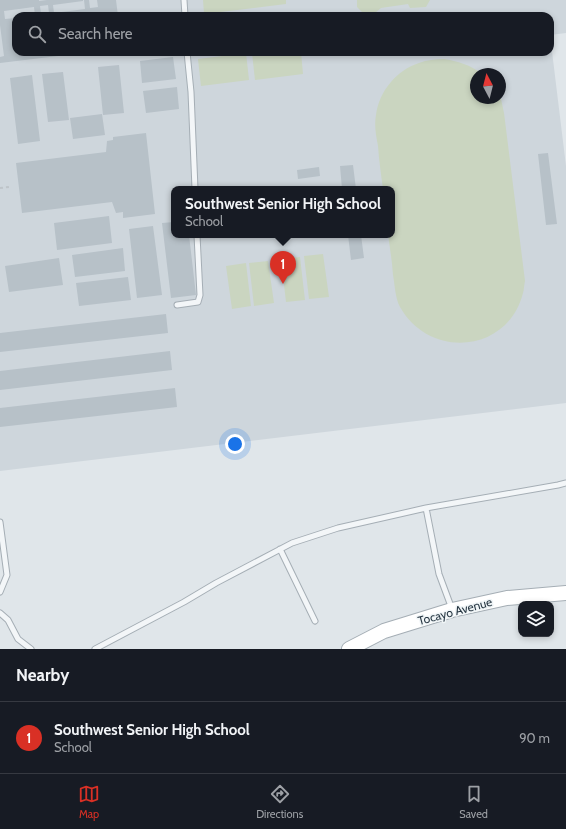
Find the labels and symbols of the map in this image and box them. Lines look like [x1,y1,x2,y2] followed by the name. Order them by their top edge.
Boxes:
[470,68,506,104] north arrow
[270,251,296,284] pin: 1
[225,434,245,454] your location
[416,594,494,628] street label: Tocayo Avenue

